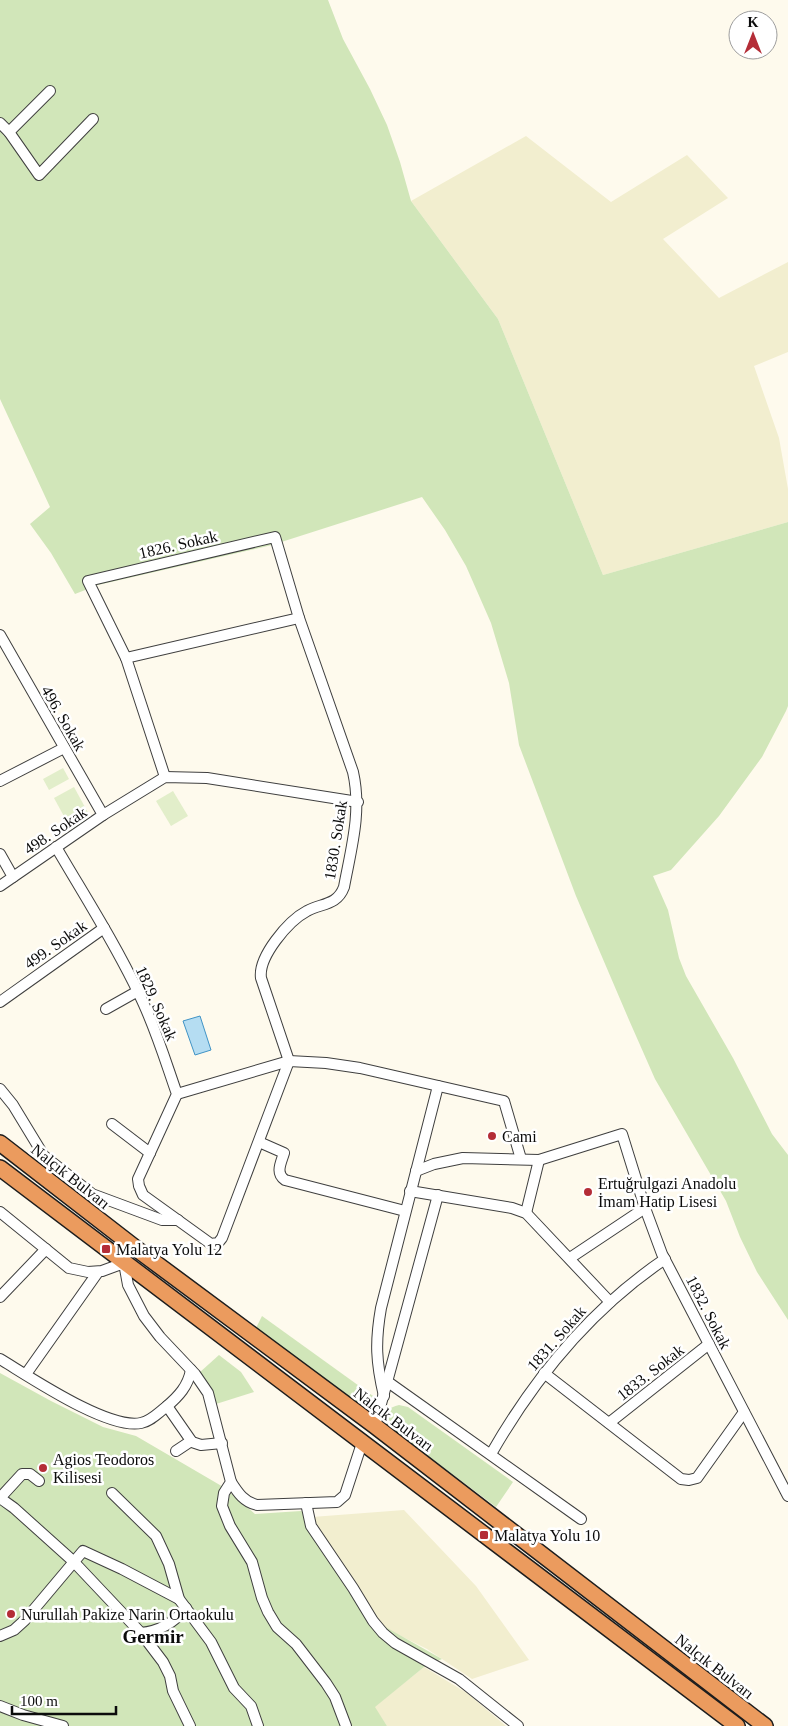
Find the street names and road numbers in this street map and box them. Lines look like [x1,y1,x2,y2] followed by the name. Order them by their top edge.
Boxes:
[137,527,219,562] street label: 1826. Sokak
[38,683,89,754] street label: 496. Sokak
[321,799,350,881] street label: 1830. Sokak
[21,803,90,858] street label: 498. Sokak
[21,917,90,972] street label: 499. Sokak
[133,963,181,1043] street label: 1829. Sokak
[28,1141,114,1213] street label: Nalçık Bulvarı
[683,1273,734,1352] street label: 1832. Sokak
[524,1303,589,1374] street label: 1831. Sokak
[614,1341,687,1404] street label: 1833. Sokak
[350,1384,437,1456] street label: Nalçık Bulvarı
[672,1631,758,1703] street label: Nalçık Bulvarı

